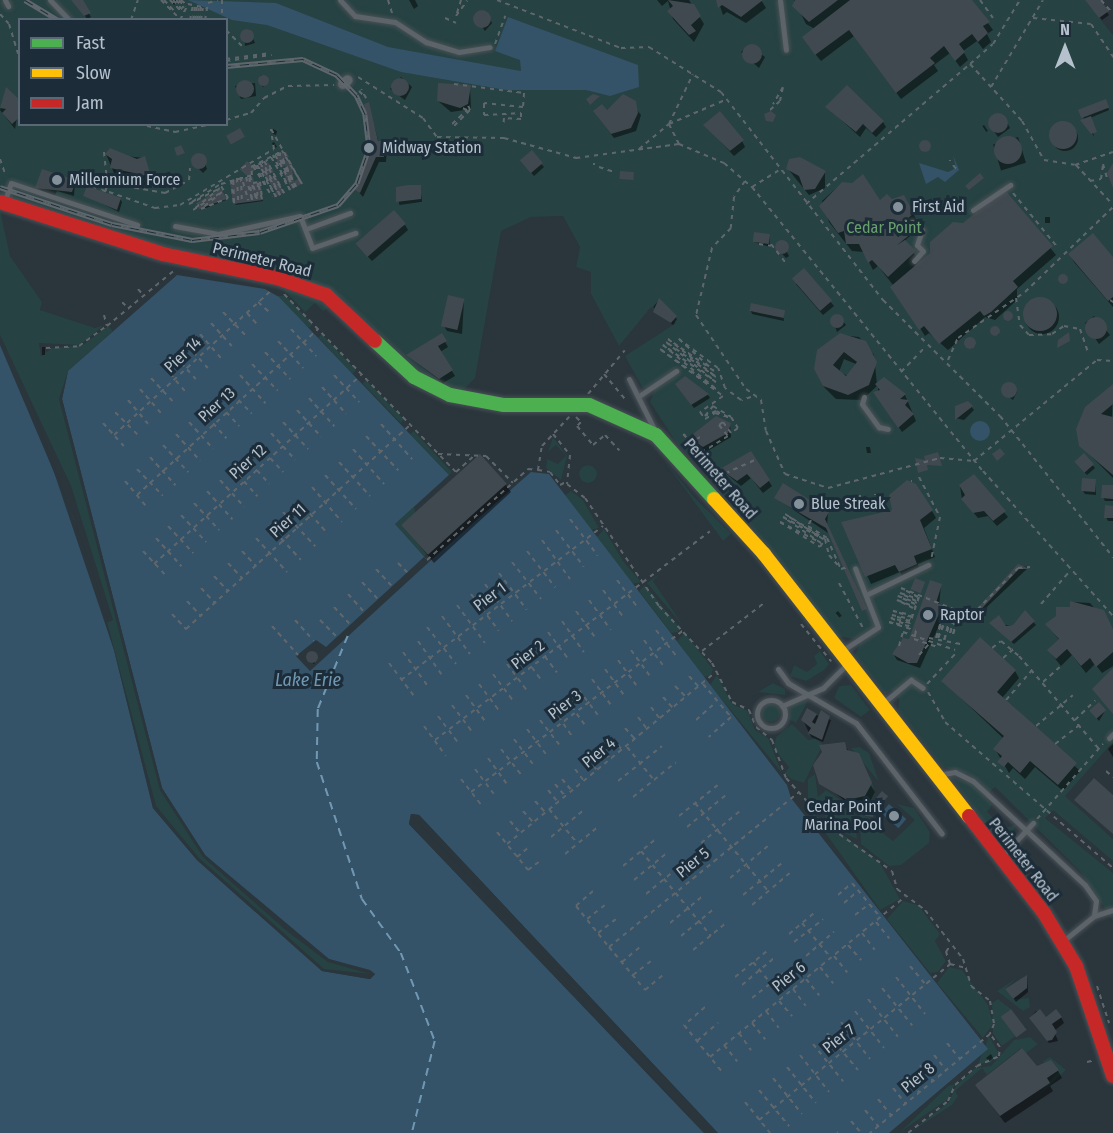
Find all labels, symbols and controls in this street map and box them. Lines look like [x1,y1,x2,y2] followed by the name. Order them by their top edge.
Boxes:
[18,18,228,126] legend
[1035,18,1095,78] north arrow
[1060,20,1070,39] text: N
[76,32,105,54] text: Fast
[76,62,111,84] text: Slow
[76,92,104,114] text: Jam
[382,138,482,158] place label: Midway Station
[360,139,378,157] marker: Midway Station
[69,170,180,190] place label: Millennium Force
[50,173,64,187] marker: Millennium Force
[912,197,965,217] place label: First Aid
[889,198,907,216] marker: First Aid
[846,218,922,238] park label: Cedar Point
[211,238,313,282] street label: Perimeter Road
[160,333,206,377] street label: Pier 14
[195,383,239,427] street label: Pier 13
[680,435,760,523] street label: Perimeter Road
[226,440,270,484] street label: Pier 12
[811,494,885,514] place label: Blue Streak
[792,497,806,511] marker: Blue Streak
[266,500,310,542] street label: Pier 11
[470,579,510,615] street label: Pier 1
[940,605,984,625] place label: Raptor
[921,608,935,622] marker: Raptor
[508,636,548,674] street label: Pier 2
[275,669,341,691] water label: Lake Erie
[545,686,585,724] street label: Pier 3
[578,734,620,772] street label: Pier 4
[804,797,882,835] place label: Cedar Point Marina Pool
[887,809,901,823] marker: Cedar Point Marina Pool
[984,814,1062,906] street label: Perimeter Road
[673,844,713,882] street label: Pier 5
[768,958,810,996] street label: Pier 6
[819,1020,859,1058] street label: Pier 7
[897,1059,939,1097] street label: Pier 8

